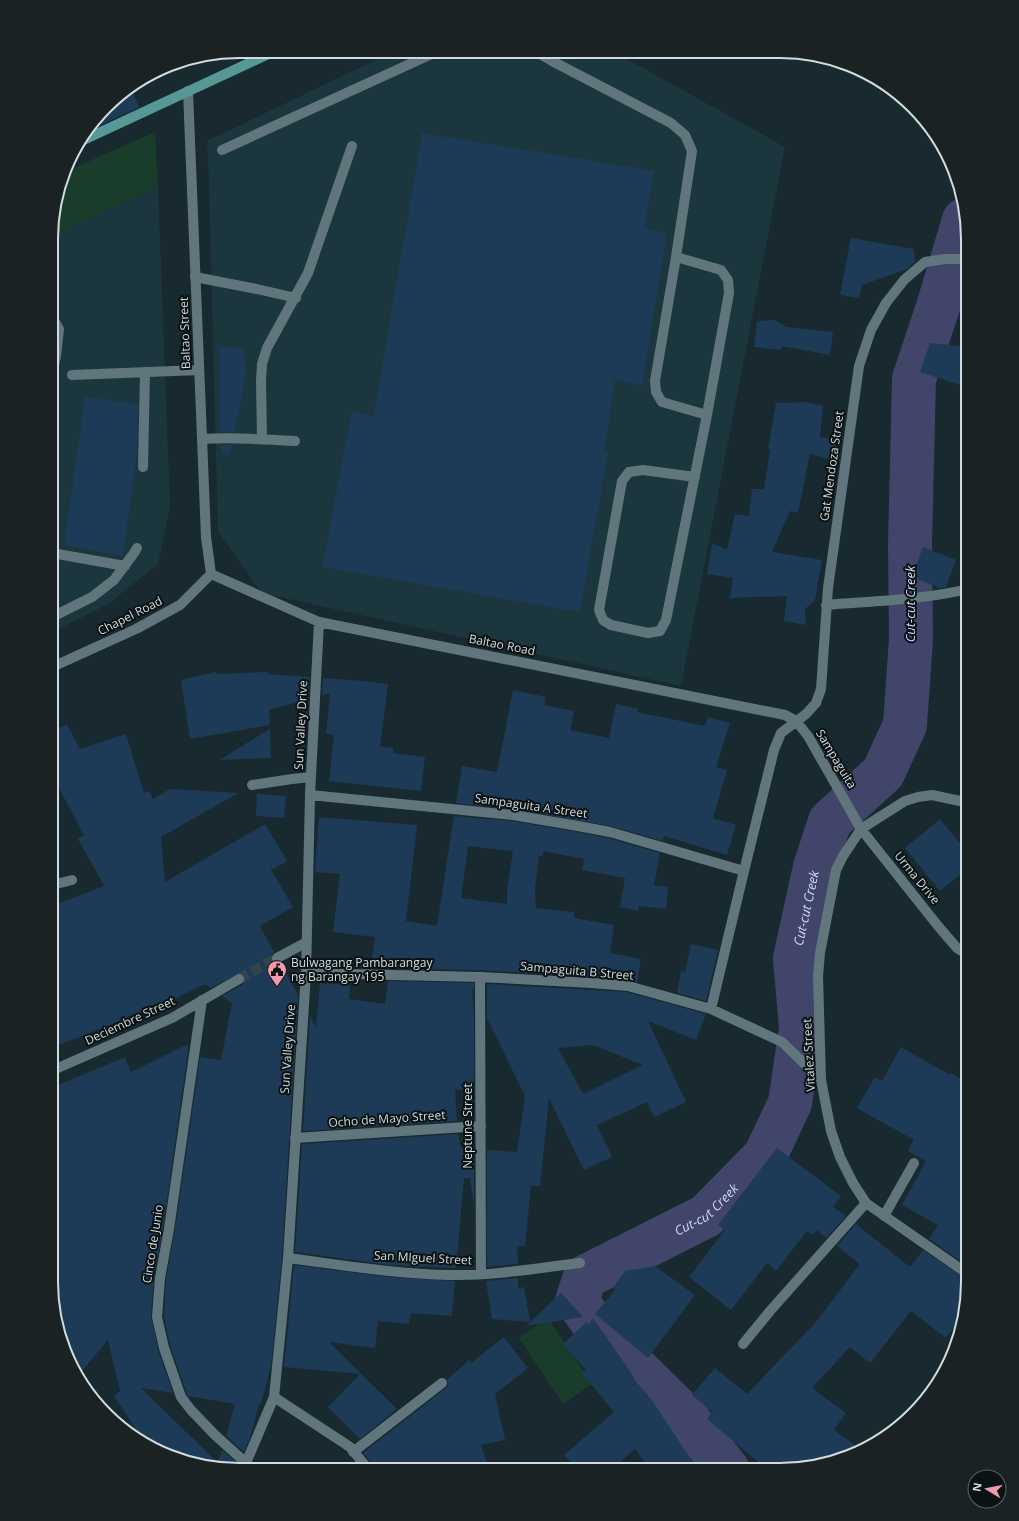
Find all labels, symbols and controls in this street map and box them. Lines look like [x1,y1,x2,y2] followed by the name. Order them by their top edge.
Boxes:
[175,297,194,369] street label: Baltao Street
[815,410,848,522] street label: Gat Mendoza Street
[901,565,919,642] water label: Cut-cut Creek
[95,592,165,639] street label: Chapel Road
[467,630,537,659] street label: Baltao Road
[290,680,311,770] street label: Sun Valley Drive
[812,726,861,792] street label: Sampaguita
[474,789,588,822] street label: Sampaguita A Street
[891,847,944,908] street label: Urma Drive
[789,868,823,947] water label: Cut-cut Creek
[291,954,433,985] place label: Bulwagang Pambarangay ng Barangay 195
[520,957,634,984] street label: Sampaguita B Street
[266,959,288,987] public building icon: Bulwagang Pambarangay ng Barangay 195
[82,992,178,1049] street label: Deciembre Street
[276,1003,299,1094] street label: Sun Valley Drive
[798,1018,819,1092] street label: Vitalez Street
[459,1083,476,1169] street label: Neptune Street
[328,1106,446,1131] street label: Ocho de Mayo Street
[671,1179,743,1240] water label: Cut-cut Creek
[138,1203,167,1284] street label: Cinco de Junio
[374,1246,472,1269] street label: San MIguel Street
[967,1469,1007,1509] north arrow
[968,1481,985,1493] text: N

